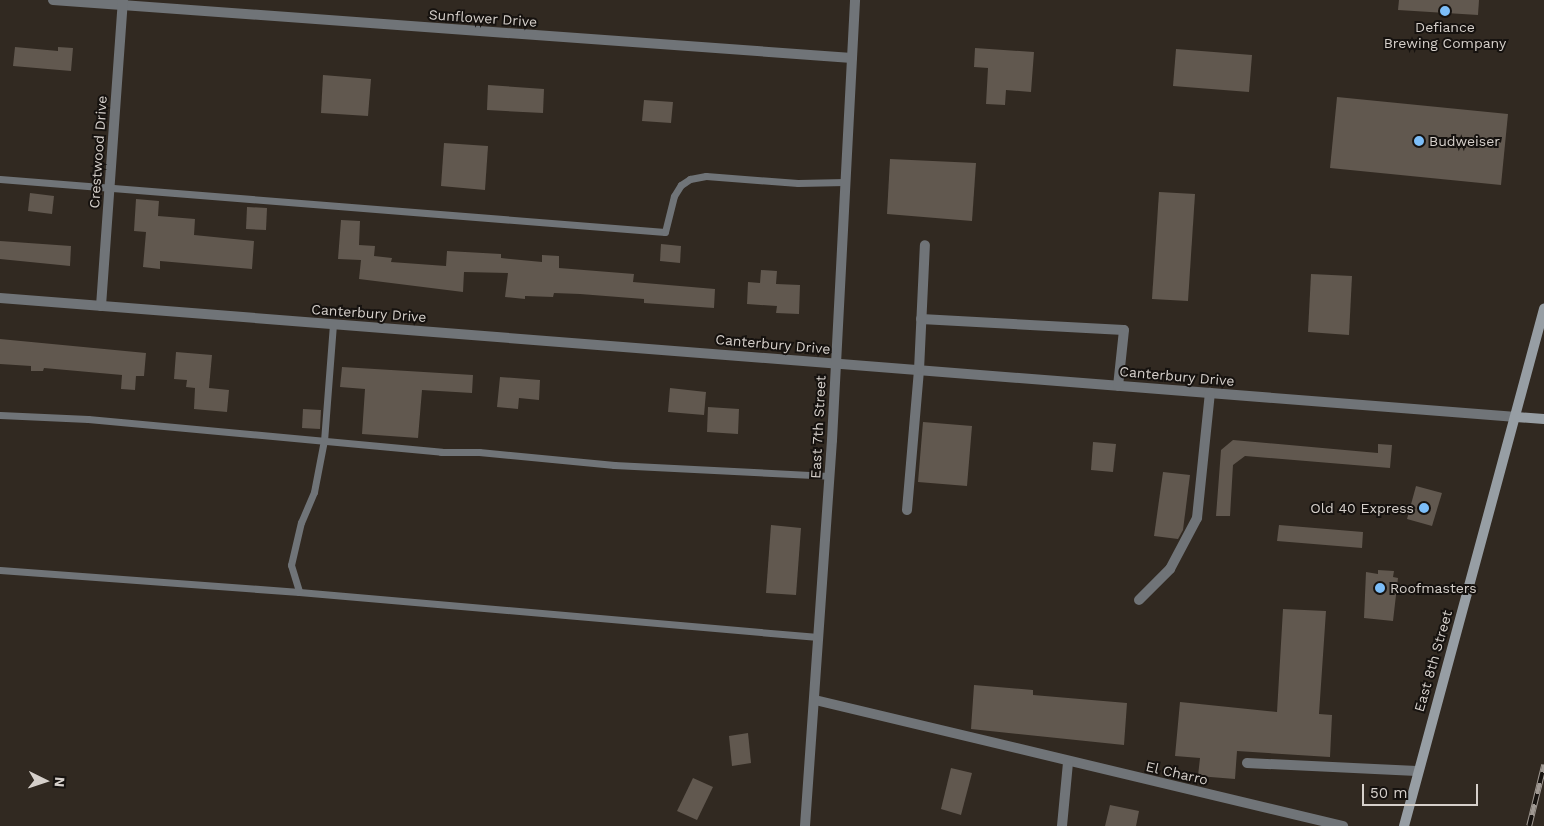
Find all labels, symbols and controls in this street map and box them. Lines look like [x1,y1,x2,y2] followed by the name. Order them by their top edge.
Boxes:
[1439,5,1451,17] marker: Defiance Brewing Company
[428,6,538,30] street label: Sunflower Drive
[1384,19,1506,52] place label: Defiance Brewing Company
[86,95,110,209] street label: Crestwood Drive
[1429,133,1500,149] place label: Budweiser
[1413,135,1425,147] marker: Budweiser
[311,301,427,325] street label: Canterbury Drive
[715,331,831,357] street label: Canterbury Drive
[1119,363,1235,389] street label: Canterbury Drive
[807,375,829,479] street label: East 7th Street
[1310,500,1414,516] place label: Old 40 Express
[1418,502,1430,514] marker: Old 40 Express
[1390,580,1477,596] place label: Roofmasters
[1374,582,1386,594] marker: Roofmasters
[1410,608,1456,714] street label: East 8th Street
[20,756,70,806] north arrow
[1144,758,1210,788] street label: El Charro
[1364,774,1480,806] scale bar
[52,776,68,788] text: N
[1370,784,1407,802] text: 50 m

